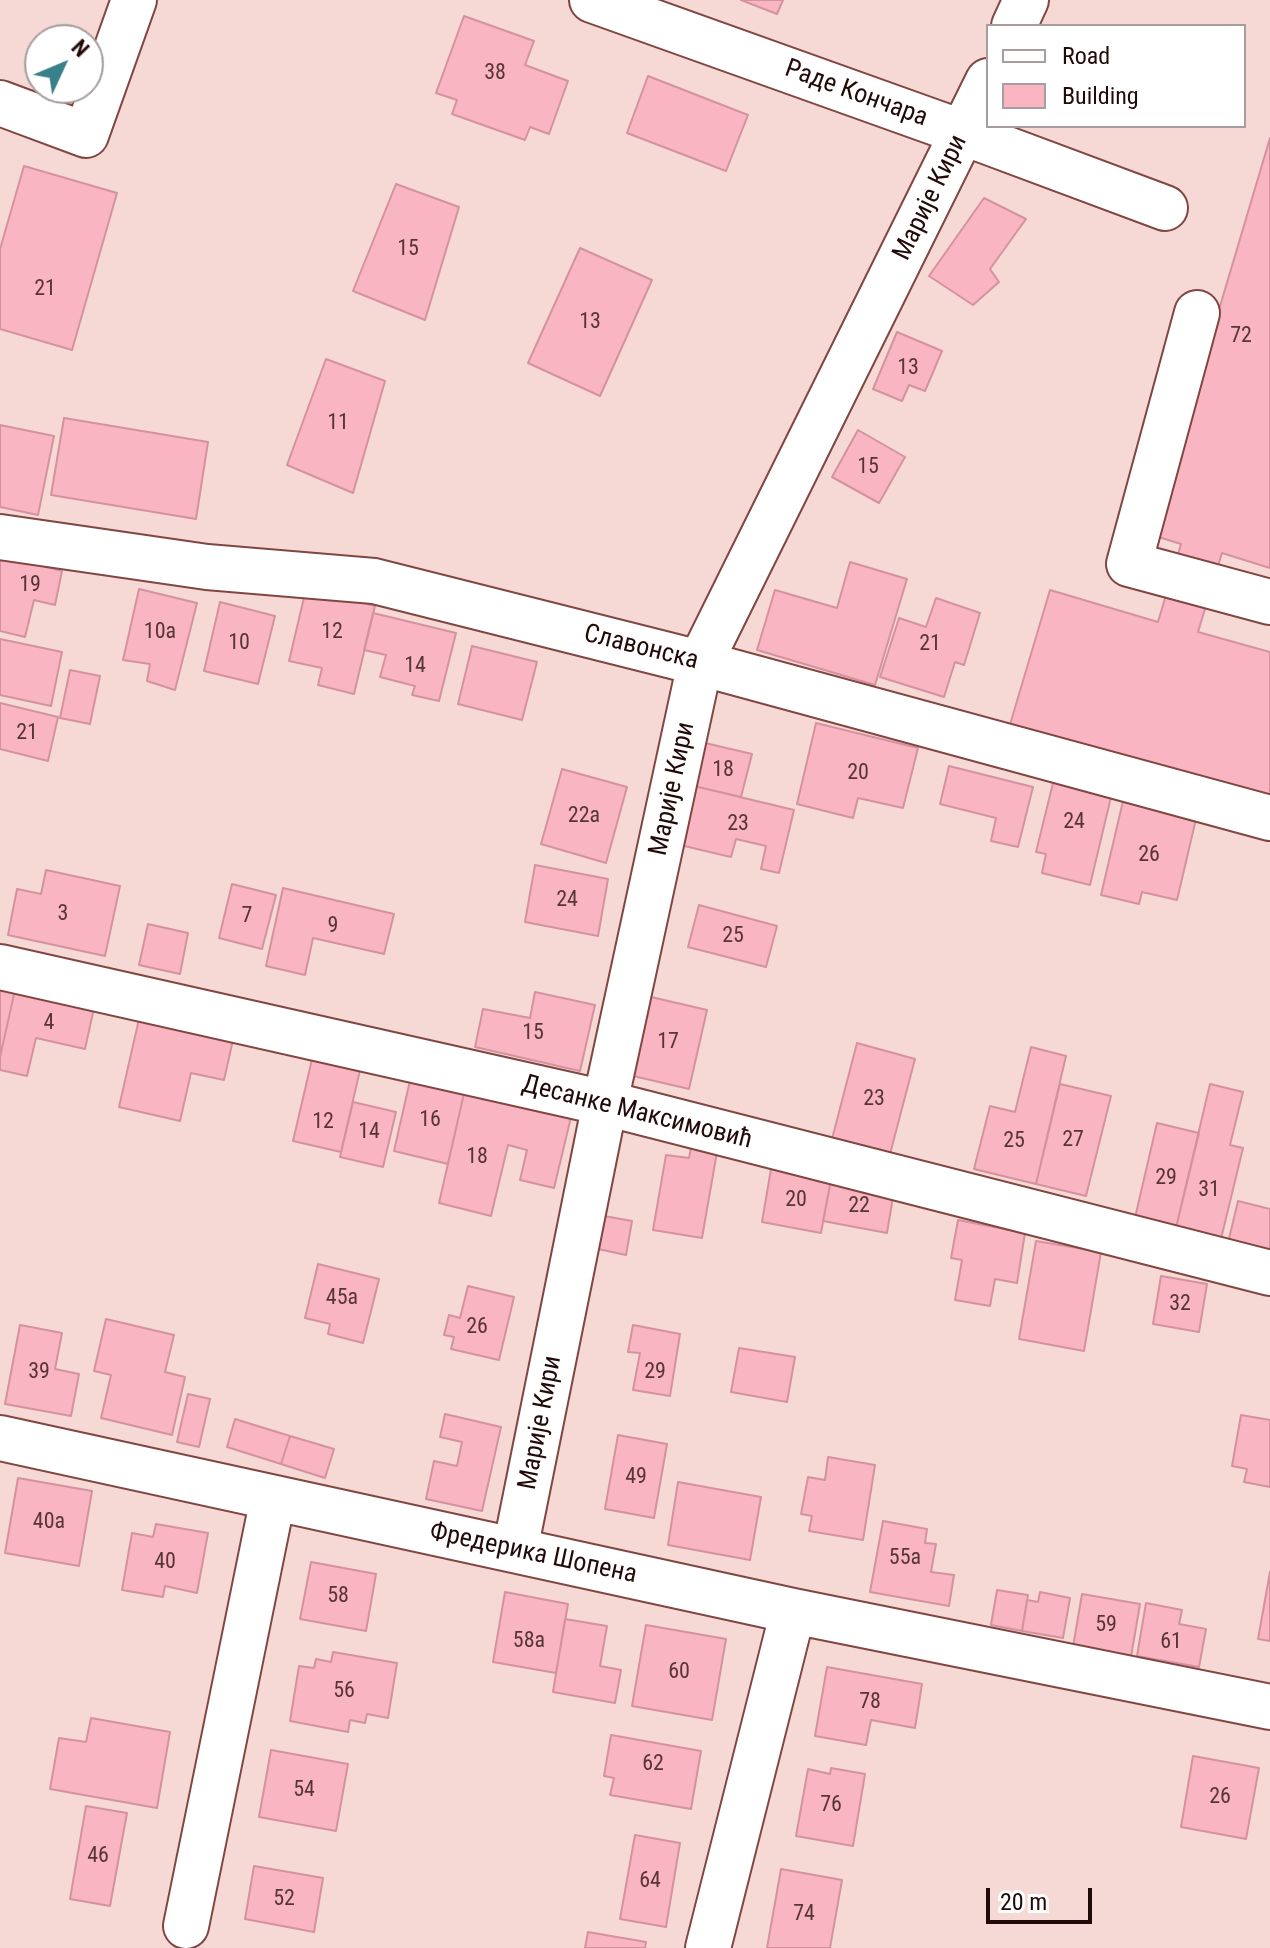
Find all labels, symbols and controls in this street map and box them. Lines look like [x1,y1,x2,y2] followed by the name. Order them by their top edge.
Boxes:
[24,24,104,104] north arrow
[986,24,1246,128] legend
[67,35,94,62] text: N
[1062,42,1110,70] text: Road
[780,54,932,134] street label: Раде Кончара
[484,60,506,86] house number: 38
[1062,82,1139,110] text: Building
[887,130,975,266] street label: Марије Кири
[397,236,419,262] house number: 15
[34,276,56,302] house number: 21
[579,309,601,335] house number: 13
[1230,323,1252,349] house number: 72
[897,355,919,381] house number: 13
[327,410,349,436] house number: 11
[857,454,879,480] house number: 15
[19,572,41,598] house number: 19
[144,619,176,645] house number: 10a
[321,619,343,645] house number: 12
[581,619,701,677] street label: Славонска
[228,630,250,656] house number: 10
[919,631,941,657] house number: 21
[404,653,426,679] house number: 14
[644,719,702,859] street label: Марије Кири
[16,720,38,746] house number: 21
[712,757,734,783] house number: 18
[847,760,869,786] house number: 20
[568,803,600,829] house number: 22a
[1063,809,1085,835] house number: 24
[727,811,749,837] house number: 23
[1138,842,1160,868] house number: 26
[556,887,578,913] house number: 24
[58,901,68,927] house number: 3
[242,903,252,929] house number: 7
[328,913,338,939] house number: 9
[722,923,744,949] house number: 25
[44,1010,54,1036] house number: 4
[522,1020,544,1046] house number: 15
[657,1029,679,1055] house number: 17
[519,1069,755,1157] street label: Десанке Максимовић
[863,1086,885,1112] house number: 23
[419,1107,441,1133] house number: 16
[312,1109,334,1135] house number: 12
[358,1119,380,1145] house number: 14
[1062,1127,1084,1153] house number: 27
[1003,1128,1025,1154] house number: 25
[466,1144,488,1170] house number: 18
[1155,1165,1177,1191] house number: 29
[1198,1177,1220,1203] house number: 31
[785,1187,807,1213] house number: 20
[848,1193,870,1219] house number: 22
[326,1285,358,1311] house number: 45a
[1169,1291,1191,1317] house number: 32
[466,1314,488,1340] house number: 26
[513,1353,569,1493] street label: Марије Кири
[28,1359,50,1385] house number: 39
[644,1359,666,1385] house number: 29
[625,1464,647,1490] house number: 49
[33,1509,65,1535] house number: 40a
[427,1517,639,1591] street label: Фредерика Шопена
[889,1545,921,1571] house number: 55a
[154,1549,176,1575] house number: 40
[327,1583,349,1609] house number: 58
[1095,1612,1117,1638] house number: 59
[513,1628,545,1654] house number: 58a
[1160,1629,1182,1655] house number: 61
[668,1659,690,1685] house number: 60
[333,1678,355,1704] house number: 56
[859,1689,881,1715] house number: 78
[642,1751,664,1777] house number: 62
[293,1777,315,1803] house number: 54
[1209,1784,1231,1810] house number: 26
[820,1792,842,1818] house number: 76
[87,1843,109,1869] house number: 46
[639,1868,661,1894] house number: 64
[990,1872,1096,1922] scale bar
[273,1886,295,1912] house number: 52
[1000,1888,1047,1916] text: 20 m
[793,1901,815,1927] house number: 74

